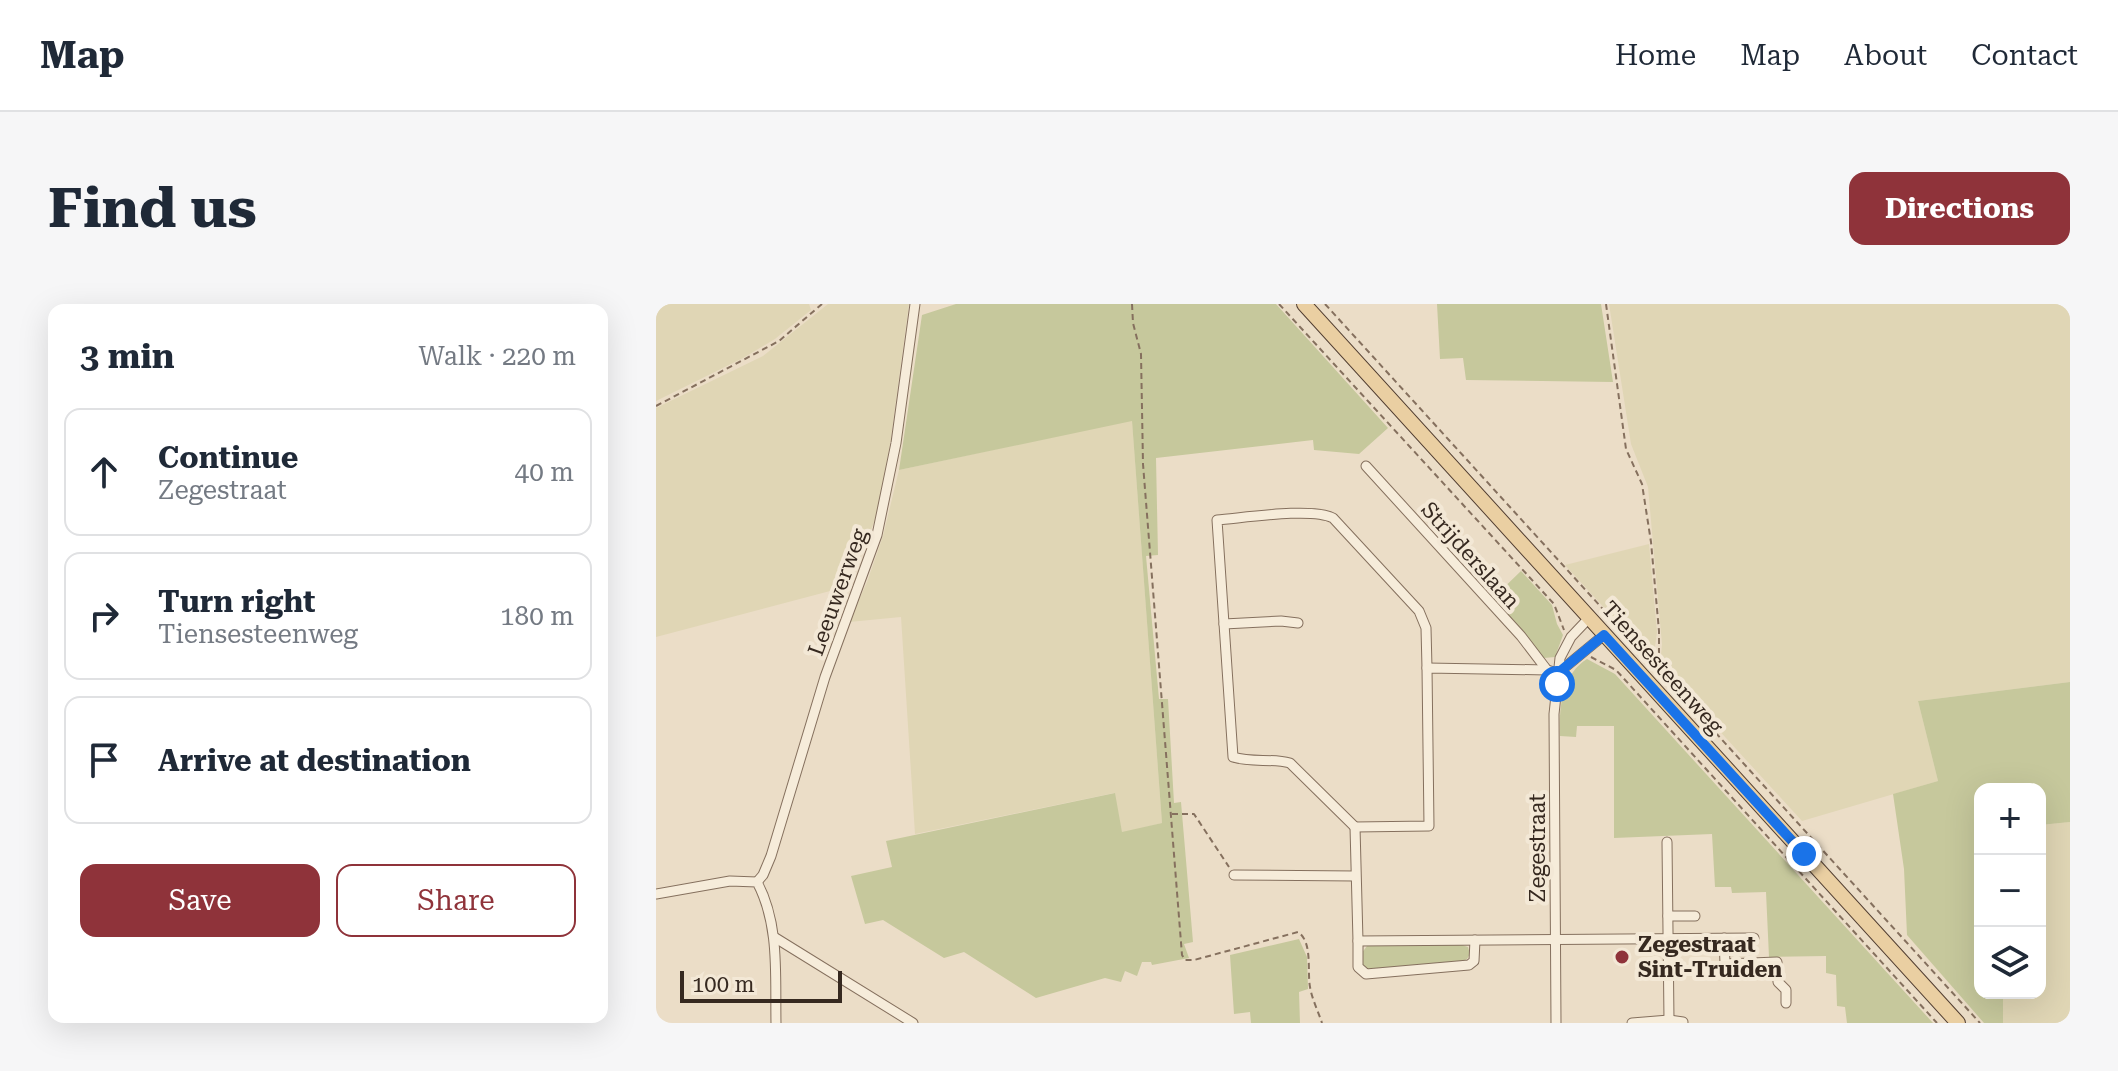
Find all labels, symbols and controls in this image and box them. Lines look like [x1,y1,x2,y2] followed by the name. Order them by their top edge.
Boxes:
[40,33,125,77] text: Map
[1615,39,1696,72] text: Home
[1740,39,1800,72] text: Map
[1844,39,1927,72] text: About
[1971,39,2078,72] text: Contact
[1849,172,2070,245] button: Directions
[48,175,257,241] text: Find us
[80,336,175,376] text: 3 min
[418,341,576,371] text: Walk · 220 m
[158,440,298,475] text: Continue
[82,450,126,494] icon: ahead
[515,457,574,487] text: 40 m
[158,475,287,505] text: Zegestraat
[1416,497,1525,614] street label: Strijderslaan
[803,525,872,659] street label: Leeuwerweg
[158,584,315,619] text: Turn right
[82,594,126,638] icon: right
[1597,596,1729,739] street label: Tiensesteenweg
[500,601,574,631] text: 180 m
[158,619,358,649] text: Tiensesteenweg
[1539,666,1575,702] route start
[82,738,126,782] icon: arrive
[158,743,471,778] text: Arrive at destination
[1974,783,2046,999] map controls
[1974,783,2046,855] button: +
[1525,794,1550,903] street label: Zegestraat
[1786,836,1822,872] route end
[1974,855,2046,927] button: −
[80,864,320,937] button: Save
[336,864,576,937] button: Share
[1974,927,2046,999] button: layers
[1638,932,1783,982] place label: Zegestraat Sint-Truiden
[1613,948,1631,966] marker: Zegestraat Sint-Truiden
[680,967,842,1003] scale bar
[692,972,755,997] text: 100 m

